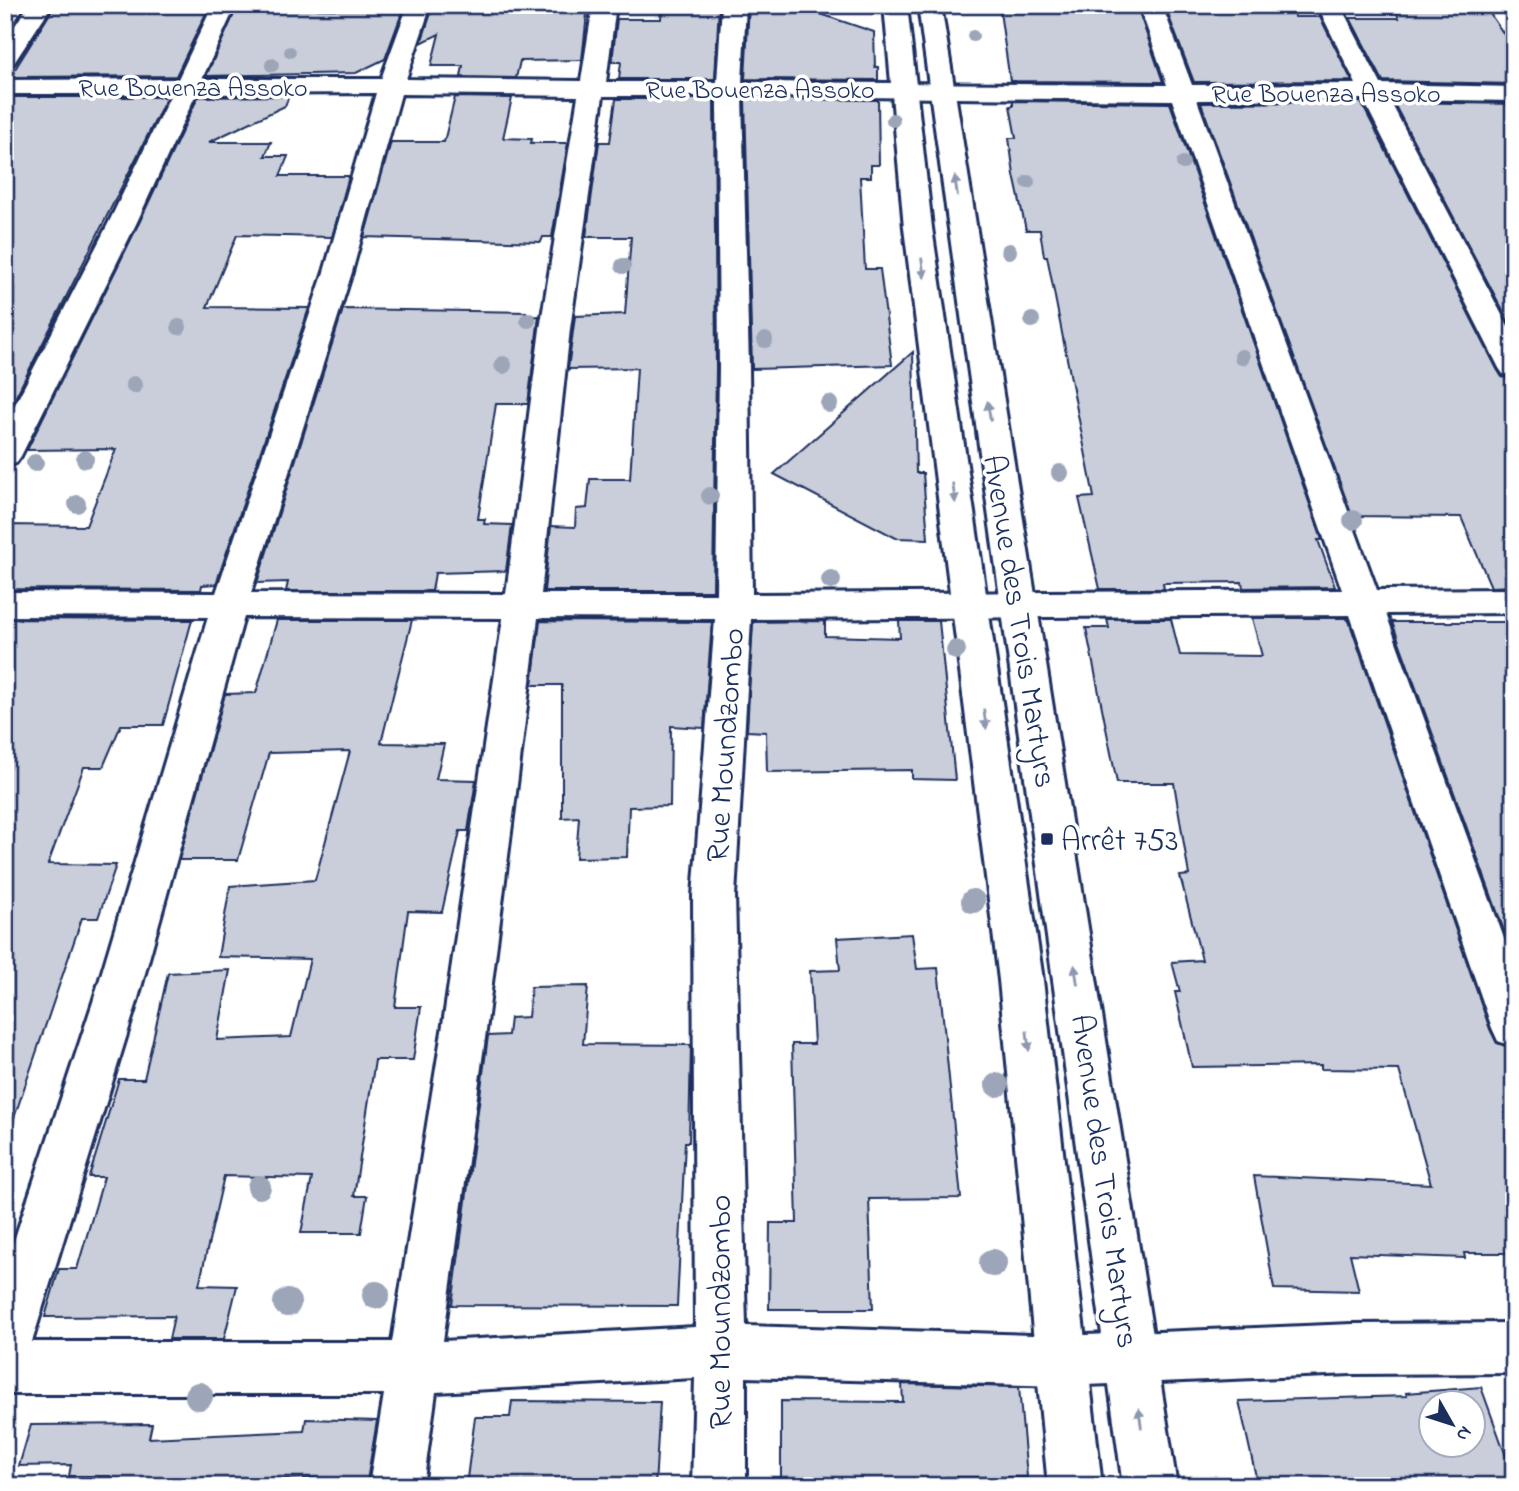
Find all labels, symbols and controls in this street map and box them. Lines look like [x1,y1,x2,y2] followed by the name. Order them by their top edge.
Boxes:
[78,71,308,109] street label: Rue Bouenza Assoko
[645,73,875,111] street label: Rue Bouenza Assoko
[1211,77,1441,115] street label: Rue Bouenza Assoko
[950,175,961,197] one-way arrow
[918,257,929,279] one-way arrow
[983,400,994,422] one-way arrow
[968,452,1067,791] street label: Avenue des Trois Martyrs
[948,483,959,505] one-way arrow
[696,627,759,864] street label: Rue Moundzombo
[980,708,991,730] one-way arrow
[1061,819,1178,866] place label: Arrêt 753
[1039,831,1055,847] marker: Arrêt 753
[1070,964,1081,986] one-way arrow
[1056,1012,1149,1351] street label: Avenue des Trois Martyrs
[1022,1031,1033,1053] one-way arrow
[699,1195,746,1429] street label: Rue Moundzombo
[1418,1390,1488,1460] north arrow
[1135,1407,1146,1429] one-way arrow
[1449,1420,1478,1447] text: N

